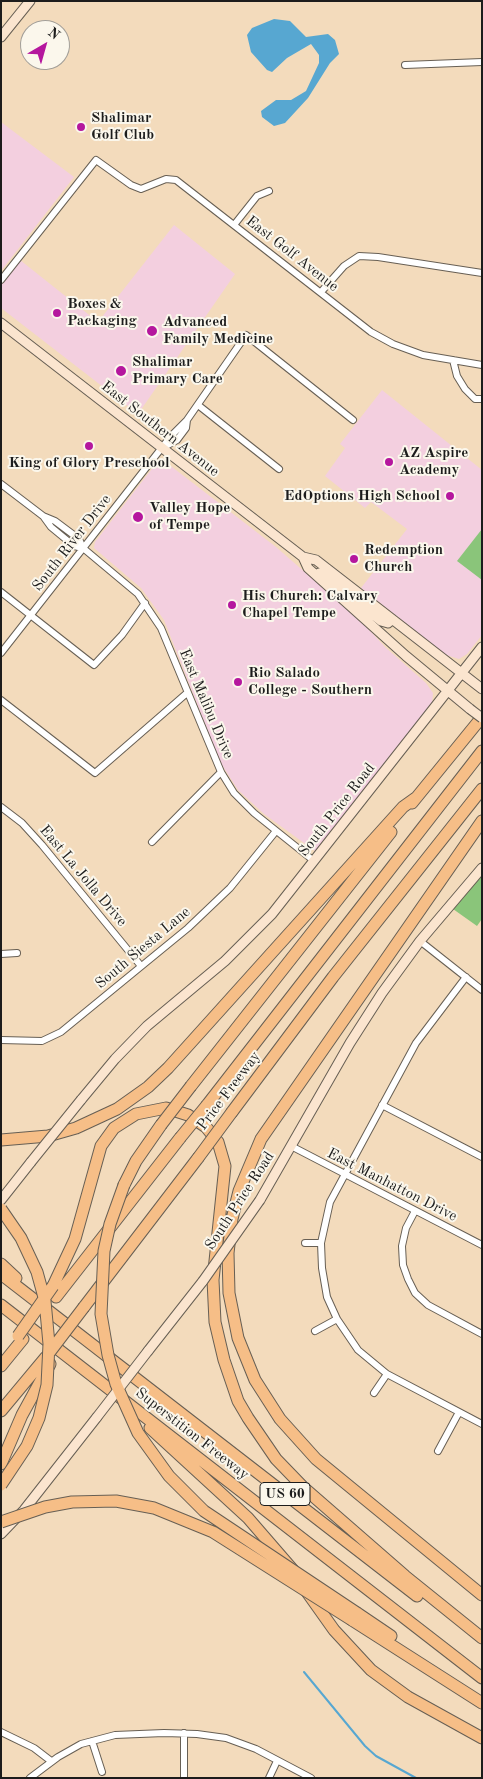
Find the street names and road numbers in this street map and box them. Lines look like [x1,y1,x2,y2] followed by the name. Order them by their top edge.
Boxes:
[242,212,342,296] street label: East Golf Avenue
[97,377,223,481] street label: East Southern Avenue
[29,491,115,595] street label: South River Drive
[175,646,237,762] street label: East Malibu Drive
[295,760,379,860] street label: South Price Road
[35,822,131,930] street label: East La Jolla Drive
[92,903,194,993] street label: South Siesta Lane
[193,1048,265,1134] street label: Price Freeway
[324,1144,460,1226] street label: East Manhatton Drive
[201,1148,279,1254] street label: South Price Road
[132,1384,252,1484] street label: Superstition Freeway
[260,1482,310,1506] road number: US 60

